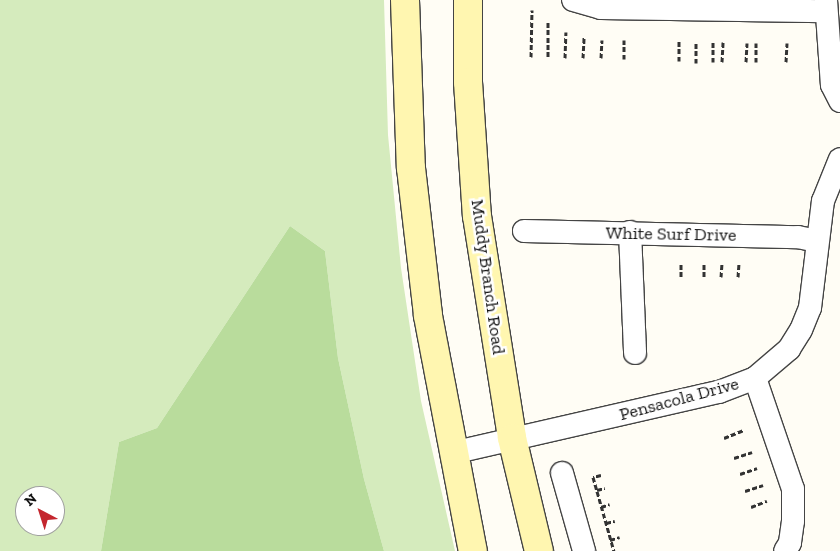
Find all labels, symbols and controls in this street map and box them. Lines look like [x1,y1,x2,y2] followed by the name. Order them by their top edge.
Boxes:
[466,198,510,356] street label: Muddy Branch Road
[606,222,736,246] street label: White Surf Drive
[617,373,741,425] street label: Pensacola Drive
[15,486,65,536] north arrow
[21,490,40,510] text: N

